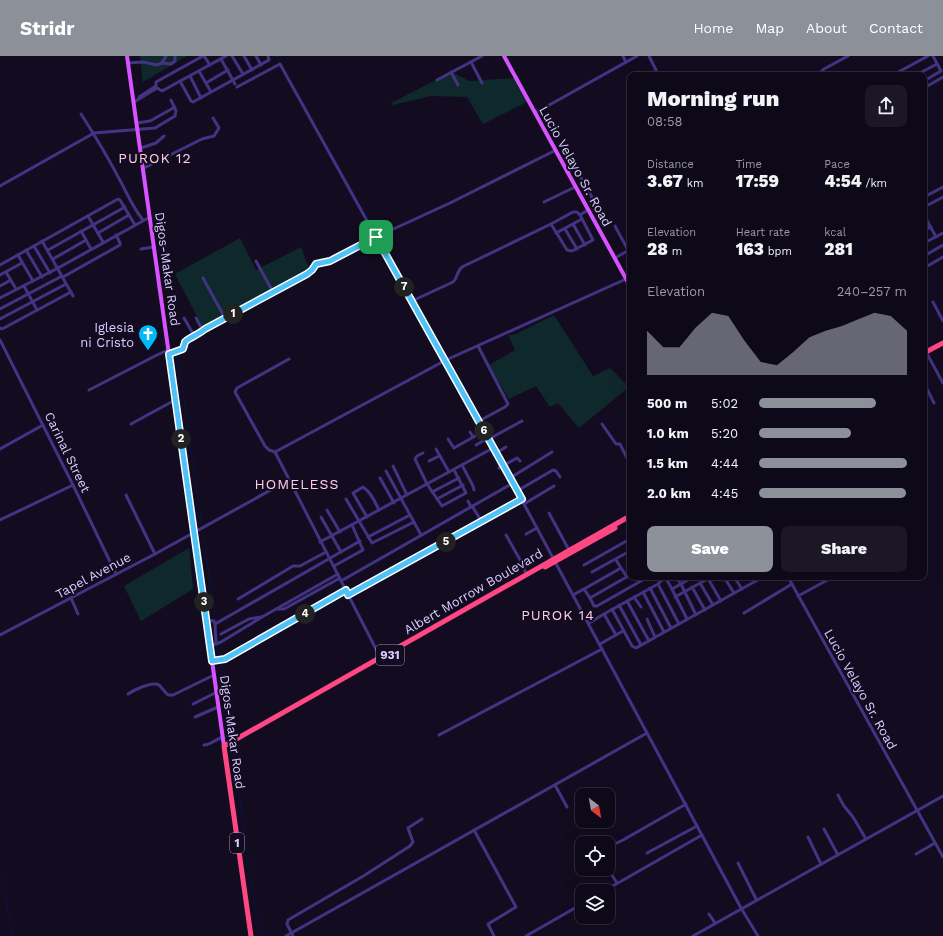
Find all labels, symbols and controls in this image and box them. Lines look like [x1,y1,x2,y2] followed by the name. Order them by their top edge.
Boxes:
[20,17,74,40] text: Stridr
[693,20,733,36] text: Home
[755,20,784,36] text: Map
[806,20,847,36] text: About
[869,20,923,36] text: Contact
[865,85,907,127] button: share
[647,86,779,111] text: Morning run
[536,103,615,229] street label: Lucio Velayo Sr. Road
[647,114,683,129] text: 08:58
[118,150,192,166] district label: PUROK 12
[647,158,694,171] text: Distance
[736,158,762,171] text: Time
[824,158,850,171] text: Pace
[647,171,683,191] text: 3.67
[736,171,779,191] text: 17:59
[824,171,862,191] text: 4:54
[683,177,703,190] text: km
[862,177,887,190] text: /km
[152,211,183,327] street label: Digos-Makar Road
[359,220,393,254] pin
[365,226,387,248] icon: arrive
[647,226,696,239] text: Elevation
[736,226,790,239] text: Heart rate
[824,226,846,239] text: kcal
[647,239,668,259] text: 28
[736,239,764,259] text: 163
[824,239,853,259] text: 281
[668,245,682,258] text: m
[764,245,792,258] text: bpm
[394,277,414,297] pin: 7
[401,280,407,293] text: 7
[647,284,705,299] text: Elevation
[837,284,907,299] text: 240–257 m
[223,304,243,324] pin: 1
[231,307,235,320] text: 1
[80,320,135,350] place label: Iglesia ni Cristo
[137,323,159,351] church icon: Iglesia ni Cristo
[647,396,687,411] text: 500 m
[711,396,738,411] text: 5:02
[42,410,94,495] street label: Carinal Street
[474,421,494,441] pin: 6
[481,424,487,437] text: 6
[647,426,689,441] text: 1.0 km
[711,426,738,441] text: 5:20
[171,429,191,449] pin: 2
[178,432,184,445] text: 2
[647,456,688,471] text: 1.5 km
[711,456,739,471] text: 4:44
[255,476,339,492] district label: HOMELESS
[647,486,691,501] text: 2.0 km
[711,486,738,501] text: 4:45
[647,526,773,572] button: Save
[781,526,907,572] button: Share
[436,532,456,552] pin: 5
[443,535,449,548] text: 5
[401,546,545,637] street label: Albert Morrow Boulevard
[53,549,133,602] street label: Tapel Avenue
[194,592,214,612] pin: 3
[201,595,207,608] text: 3
[295,604,315,624] pin: 4
[301,607,309,620] text: 4
[521,607,595,623] district label: PUROK 14
[821,626,900,752] street label: Lucio Velayo Sr. Road
[376,645,404,665] road number: 931
[217,674,248,790] street label: Digos-Makar Road
[575,788,615,828] north arrow
[575,788,615,924] map controls
[230,833,244,853] road number: 1
[575,836,615,876] button: locate
[575,884,615,924] button: layers

